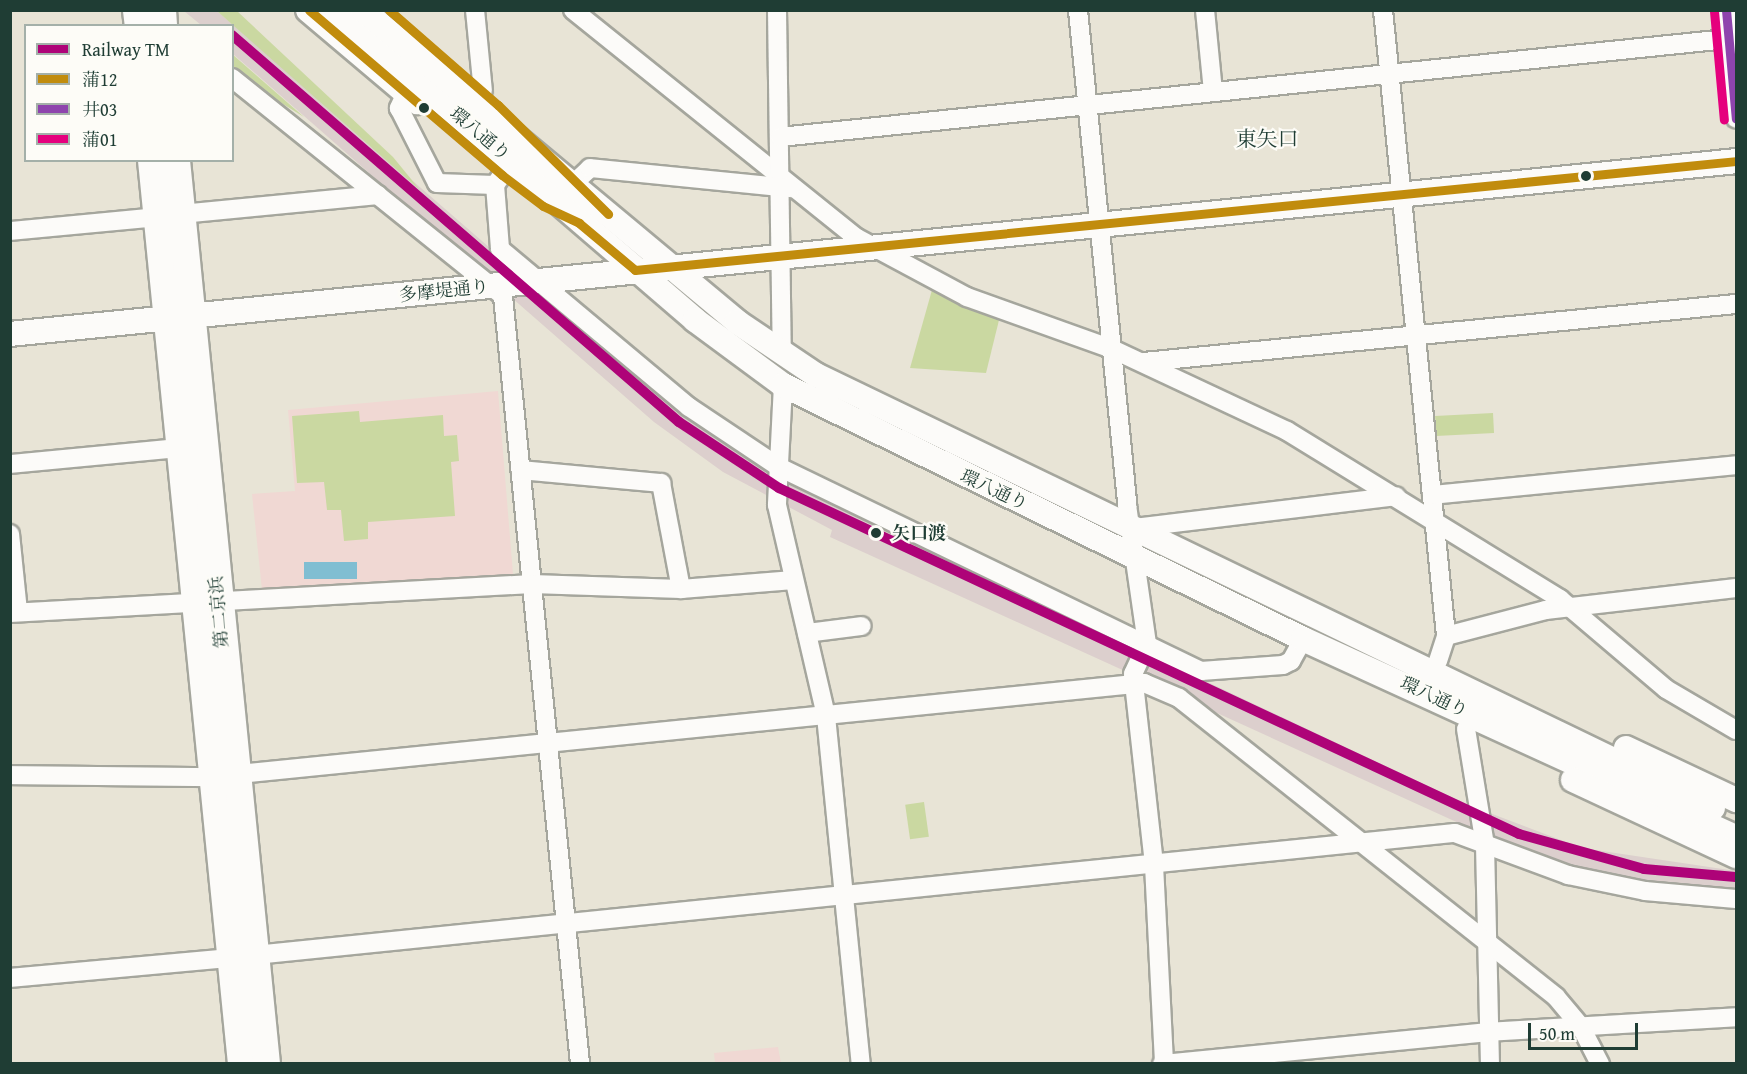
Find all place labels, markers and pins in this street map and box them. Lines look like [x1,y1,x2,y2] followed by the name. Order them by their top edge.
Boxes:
[418,102,430,114] unlabelled marker
[1580,170,1592,182] unlabelled marker
[865,522,887,544] marker: 矢口渡
[892,522,946,544] place label: 矢口渡

